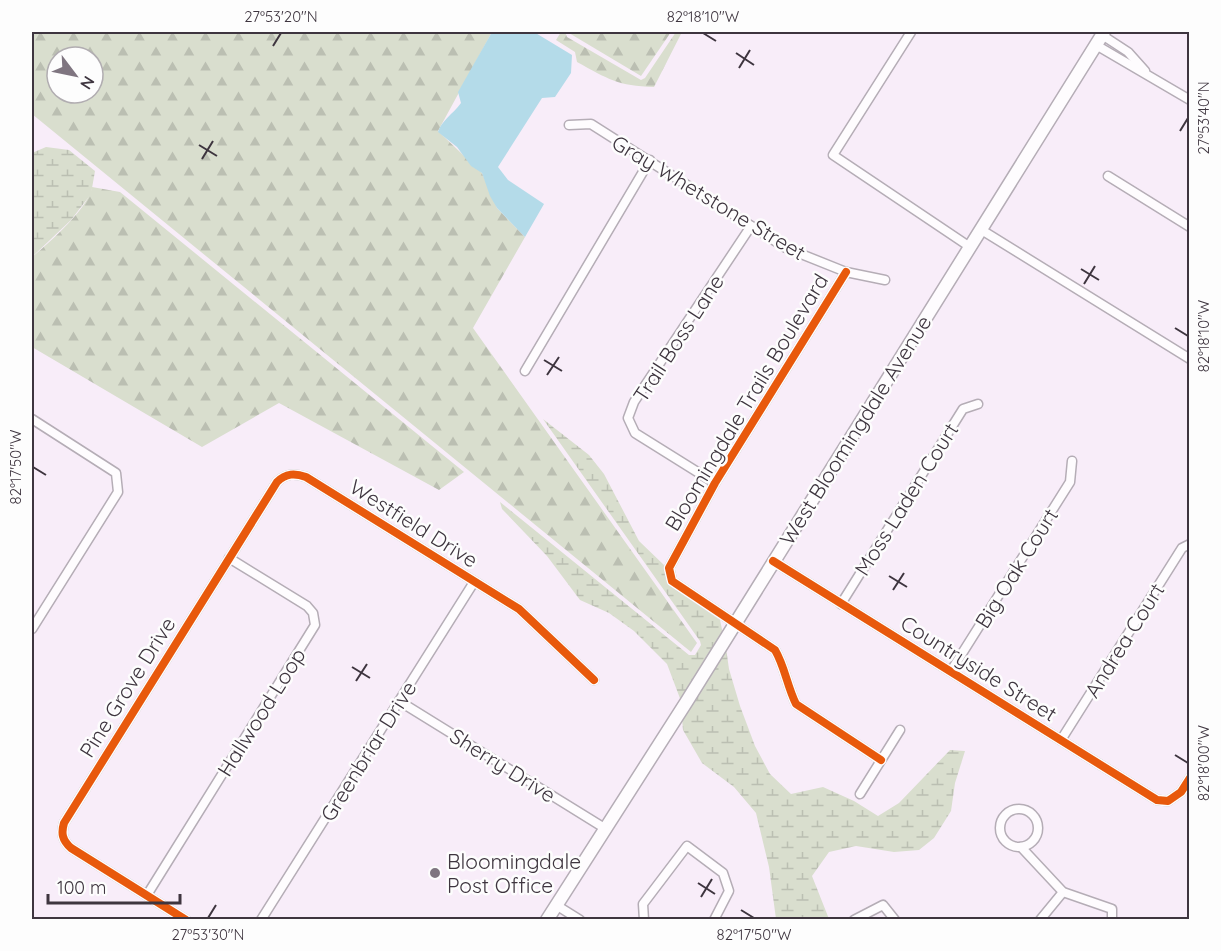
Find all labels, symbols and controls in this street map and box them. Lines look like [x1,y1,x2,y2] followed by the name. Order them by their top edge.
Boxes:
[244,7,318,26] text: 27°53'20"N
[667,7,740,26] text: 82°18'10"W
[45,45,105,105] north arrow
[76,73,99,93] text: N
[1194,81,1213,155] text: 27°53'40"N
[608,129,810,265] street label: Gray Whetstone Street
[627,269,729,407] street label: Trail Boss Lane
[659,269,833,535] street label: Bloomingdale Trails Boulevard
[1194,299,1213,372] text: 82°18'10"W
[773,310,937,550] street label: West Bloomingdale Avenue
[848,418,964,580] street label: Moss Laden Court
[6,429,25,504] text: 82°17'50"W
[345,473,483,573] street label: Westfield Drive
[969,503,1063,633] street label: Big Oak Court
[1079,578,1169,702] street label: Andrea Court
[896,609,1062,727] street label: Countryside Street
[73,612,181,762] street label: Pine Grove Drive
[211,643,311,781] street label: Hallwood Loop
[314,676,422,826] street label: Greenbriar Drive
[445,722,561,808] street label: Sherry Drive
[1194,724,1213,801] text: 82°18'00"W
[447,848,581,898] place label: Bloomingdale Post Office
[428,866,442,880] marker: Bloomingdale Post Office
[48,867,180,905] scale bar
[57,876,106,899] text: 100 m
[171,925,245,944] text: 27°53'30"N
[717,925,792,944] text: 82°17'50"W

